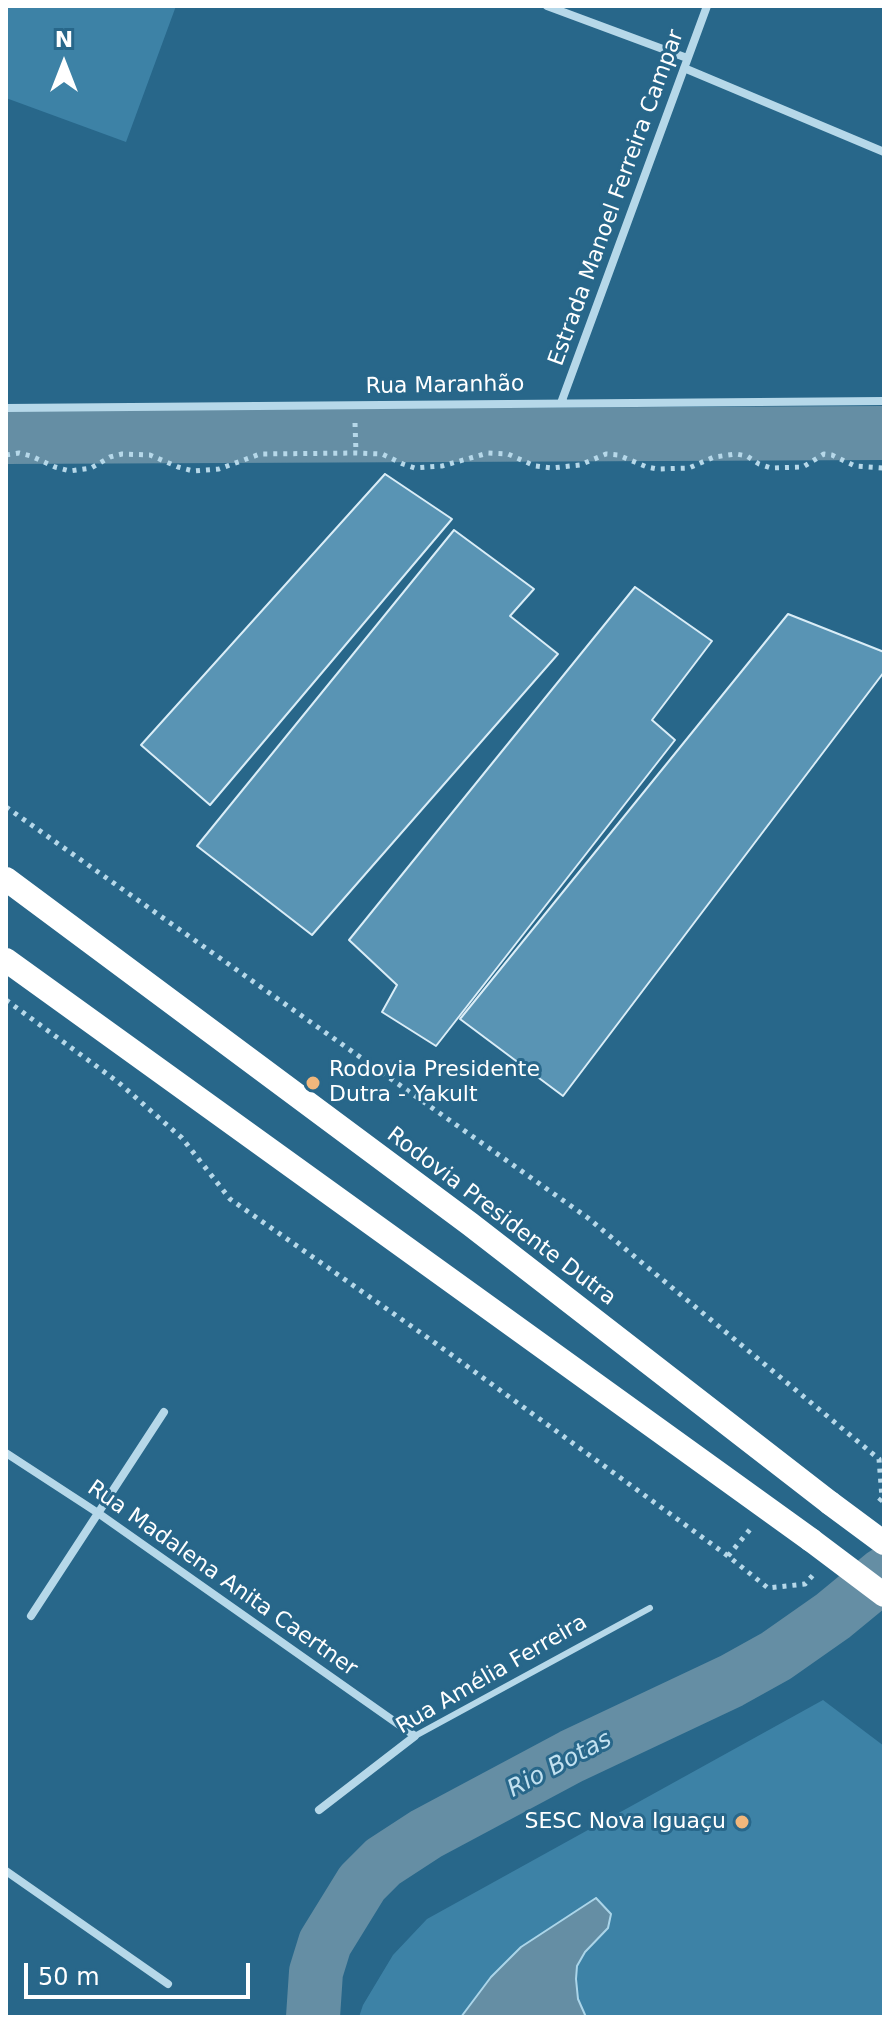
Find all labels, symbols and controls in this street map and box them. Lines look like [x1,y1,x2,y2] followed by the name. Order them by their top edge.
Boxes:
[24,24,104,104] north arrow
[544,26,690,370] street label: Estrada Manoel Ferreira Campar
[55,27,73,52] text: N
[366,371,524,401] street label: Rua Maranhão
[329,1057,540,1108] place label: Rodovia Presidente Dutra - Yakult
[304,1074,322,1092] marker: Rodovia Presidente Dutra - Yakult
[381,1122,621,1312] street label: Rodovia Presidente Dutra
[82,1475,362,1683] street label: Rua Madalena Anita Caertner
[392,1610,592,1740] street label: Rua Amélia Ferreira
[503,1726,617,1804] water label: Rio Botas
[524,1809,726,1835] place label: SESC Nova Iguaçu
[733,1813,751,1831] marker: SESC Nova Iguaçu
[28,1947,254,1997] scale bar
[38,1963,100,1991] text: 50 m

